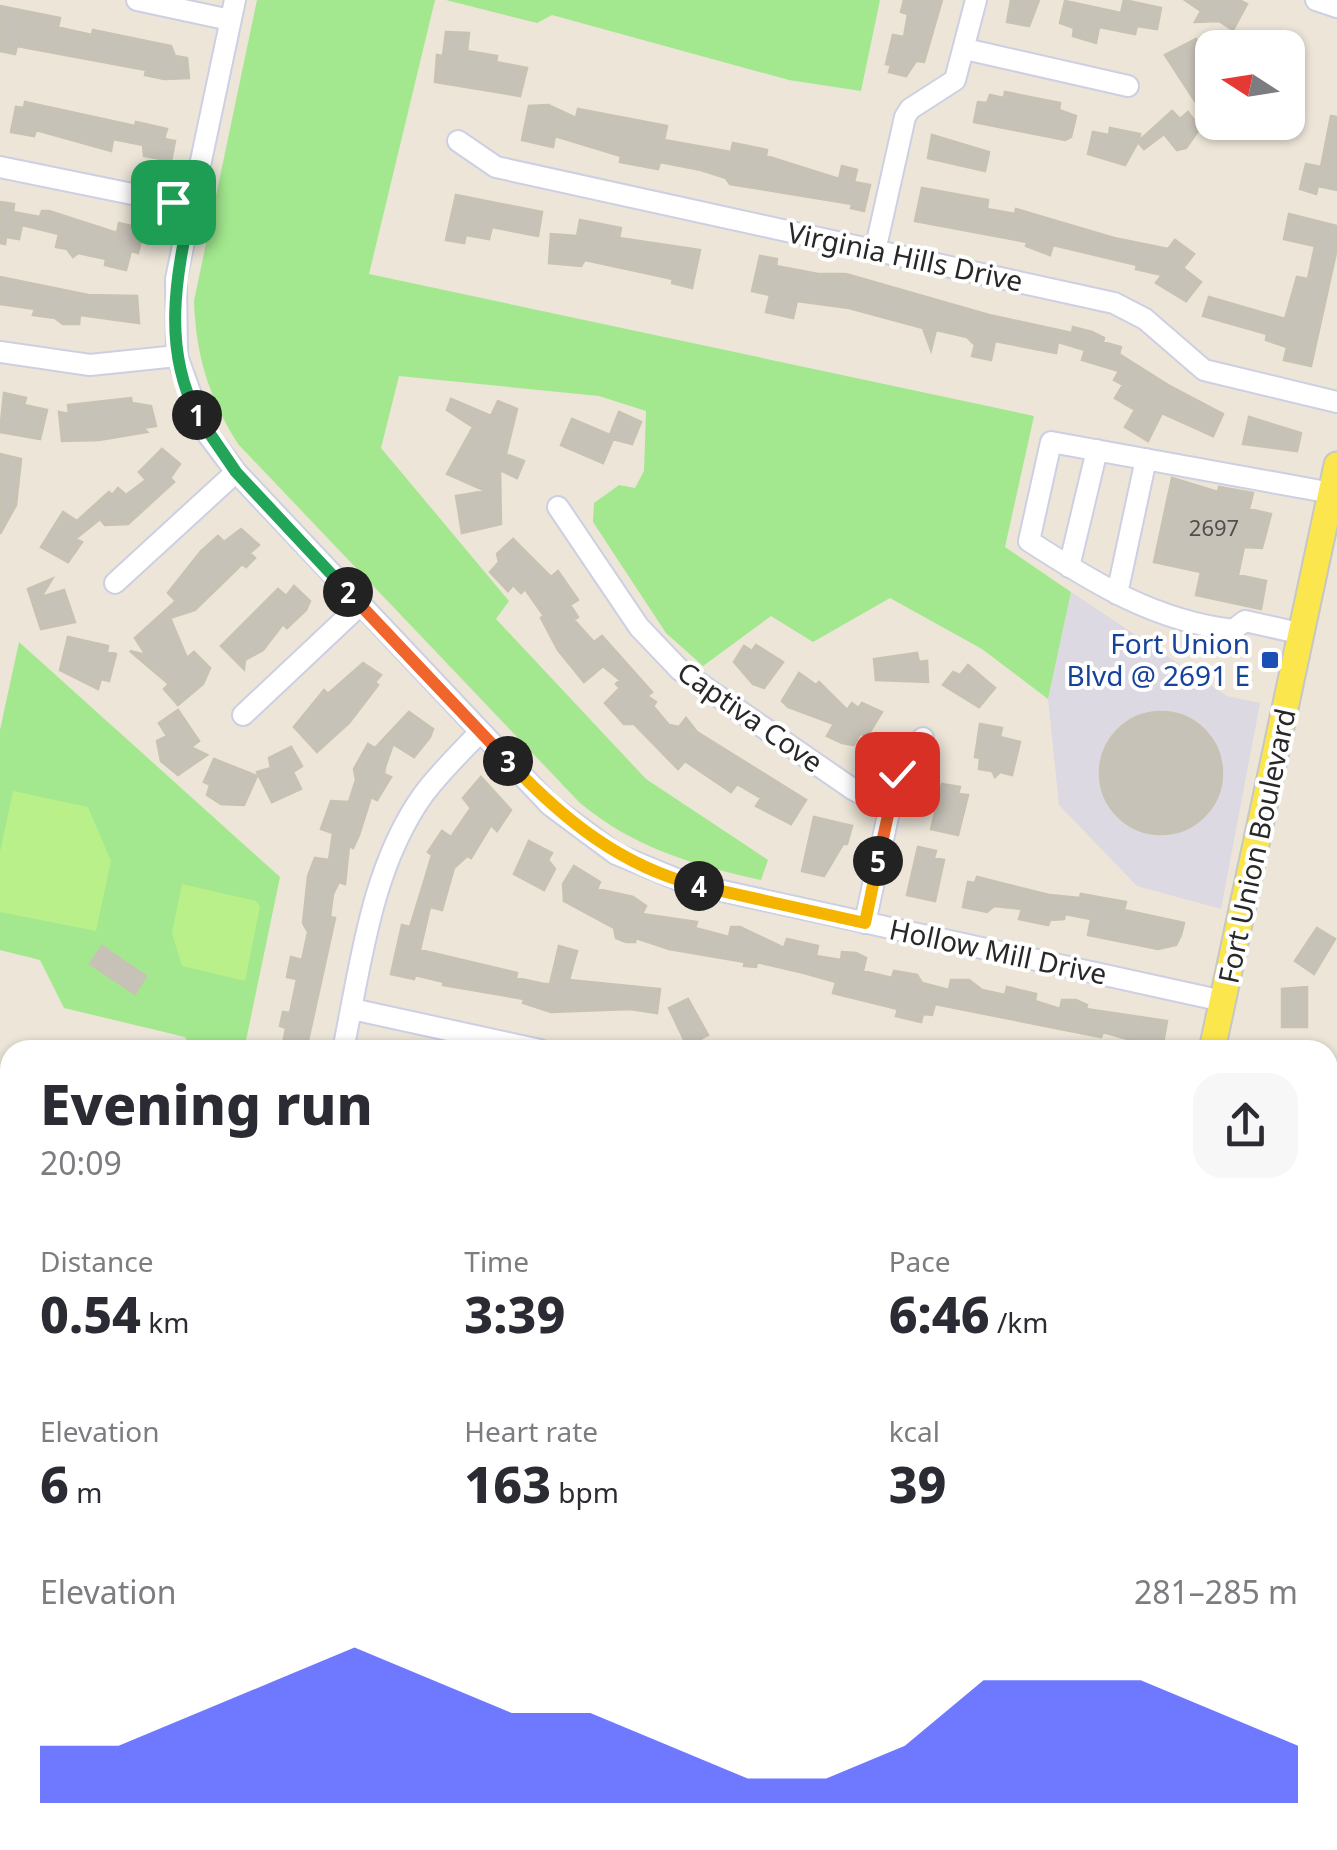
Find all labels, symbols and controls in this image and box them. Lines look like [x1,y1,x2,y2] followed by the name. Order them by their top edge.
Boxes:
[1195,30,1305,140] north arrow
[1195,30,1305,140] map controls
[131,160,216,245] pin
[146,175,201,230] icon: arrive
[784,213,1026,300] street label: Virginia Hills Drive
[172,390,222,440] pin: 1
[189,396,205,434] text: 1
[1189,512,1239,542] house number: 2697
[323,567,373,617] pin: 2
[340,573,356,611] text: 2
[1066,624,1250,694] place label: Fort Union Blvd @ 2691 E
[1259,649,1281,671] marker: Fort Union Blvd @ 2691 E
[670,652,831,780] street label: Captiva Cove
[1208,705,1304,987] street label: Fort Union Boulevard
[855,732,940,817] pin
[483,736,533,786] pin: 3
[500,742,516,780] text: 3
[870,747,925,802] icon: check
[853,836,903,886] pin: 5
[870,842,886,880] text: 5
[674,861,724,911] pin: 4
[691,867,707,905] text: 4
[886,909,1110,993] street label: Hollow Mill Drive
[40,1066,373,1141] text: Evening run
[1193,1073,1298,1178] button: share
[40,1141,122,1184] text: 20:09
[40,1242,153,1280] text: Distance
[464,1242,529,1280] text: Time
[889,1242,951,1280] text: Pace
[40,1280,141,1348] text: 0.54
[464,1280,565,1348] text: 3:39
[889,1280,990,1348] text: 6:46
[141,1303,189,1341] text: km
[990,1303,1048,1341] text: /km
[40,1412,160,1450] text: Elevation
[464,1412,598,1450] text: Heart rate
[889,1412,940,1450] text: kcal
[40,1450,69,1518] text: 6
[464,1450,551,1518] text: 163
[889,1450,946,1518] text: 39
[69,1473,102,1511] text: m
[551,1473,619,1511] text: bpm
[40,1570,177,1613] text: Elevation
[1134,1570,1298,1613] text: 281–285 m

